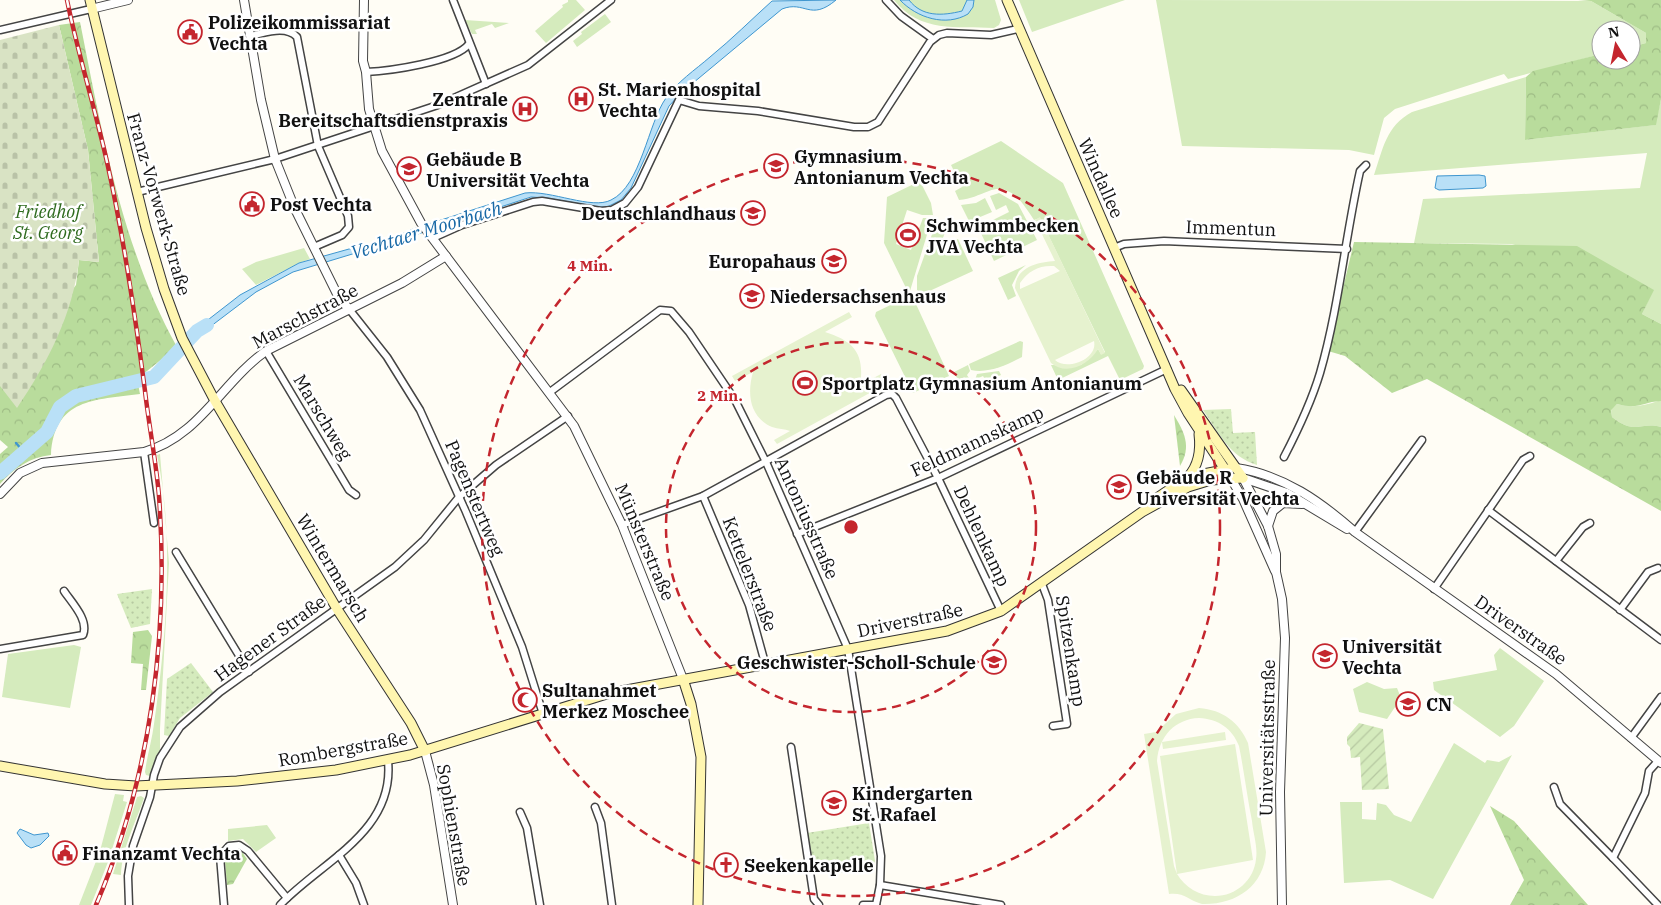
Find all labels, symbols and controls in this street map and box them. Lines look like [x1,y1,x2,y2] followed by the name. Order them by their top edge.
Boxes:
[208,11,390,55] place label: Polizeikommissariat Vechta
[177,19,203,45] public building icon: Polizeikommissariat Vechta
[1591,20,1641,70] north arrow
[1607,22,1621,42] text: N
[598,78,761,122] place label: St. Marienhospital Vechta
[568,86,594,112] hospital icon: St. Marienhospital Vechta
[278,88,508,132] place label: Zentrale Bereitschaftsdienstpraxis
[512,96,538,122] hospital icon: Zentrale Bereitschaftsdienstpraxis
[122,110,196,298] street label: Franz-Vorwerk-Straße
[1073,134,1129,222] street label: Windallee
[794,145,969,189] place label: Gymnasium Antonianum Vechta
[426,148,590,192] place label: Gebäude B Universität Vechta
[763,153,789,179] school or university icon: Gymnasium Antonianum Vechta
[396,156,422,182] school or university icon: Gebäude B Universität Vechta
[239,191,265,217] public building icon: Post Vechta
[270,193,372,216] place label: Post Vechta
[348,195,505,264] water label: Vechtaer Moorbach
[12,200,84,244] park label: Friedhof St. Georg
[740,200,766,226] school or university icon: Deutschlandhaus
[581,202,736,225] place label: Deutschlandhaus
[926,214,1079,258] place label: Schwimmbecken JVA Vechta
[1185,215,1277,241] street label: Immentun
[895,222,921,248] sports icon: Schwimmbecken JVA Vechta
[821,248,847,274] school or university icon: Europahaus
[709,250,816,273] place label: Europahaus
[567,256,613,275] text: 4 Min.
[248,278,362,354] street label: Marschstraße
[739,283,765,309] school or university icon: Niedersachsenhaus
[770,285,946,308] place label: Niedersachsenhaus
[288,370,358,464] street label: Marschweg
[792,370,818,396] sports icon: Sportplatz Gymnasium Antonianum
[822,372,1142,395] place label: Sportplatz Gymnasium Antonianum
[697,386,743,405] text: 2 Min.
[907,400,1047,482] street label: Feldmannskamp
[440,436,510,560] street label: Pagenstertweg
[770,453,844,583] street label: Antoniusstraße
[1136,466,1300,510] place label: Gebäude R Universität Vechta
[1106,474,1132,500] school or university icon: Gebäude R Universität Vechta
[610,480,680,604] street label: Münsterstraße
[949,482,1015,590] street label: Dehlenkamp
[292,510,374,626] street label: Wintermarsch
[718,513,782,635] street label: Kettelerstraße
[842,518,860,536] centre of rings
[210,590,330,686] street label: Hagener Straße
[1470,590,1572,670] street label: Driverstraße
[1051,594,1091,708] street label: Spitzenkamp
[855,598,965,642] street label: Driverstraße
[1342,635,1442,679] place label: Universität Vechta
[1312,643,1338,669] school or university icon: Universität Vechta
[981,649,1007,675] school or university icon: Geschwister-Scholl-Schule
[737,651,976,674] place label: Geschwister-Scholl-Schule
[1254,659,1280,817] street label: Universitätsstraße
[542,679,689,723] place label: Sultanahmet Merkez Moschee
[512,687,538,713] mosque icon: Sultanahmet Merkez Moschee
[1395,691,1421,717] school or university icon: CN
[1426,693,1452,716] place label: CN
[276,726,410,772] street label: Rombergstraße
[432,762,476,888] street label: Sophienstraße
[852,782,973,826] place label: Kindergarten St. Rafael
[821,790,847,816] school or university icon: Kindergarten St. Rafael
[52,840,78,866] public building icon: Finanzamt Vechta
[82,842,241,865] place label: Finanzamt Vechta
[713,852,739,878] church icon: Seekenkapelle
[744,854,874,877] place label: Seekenkapelle

